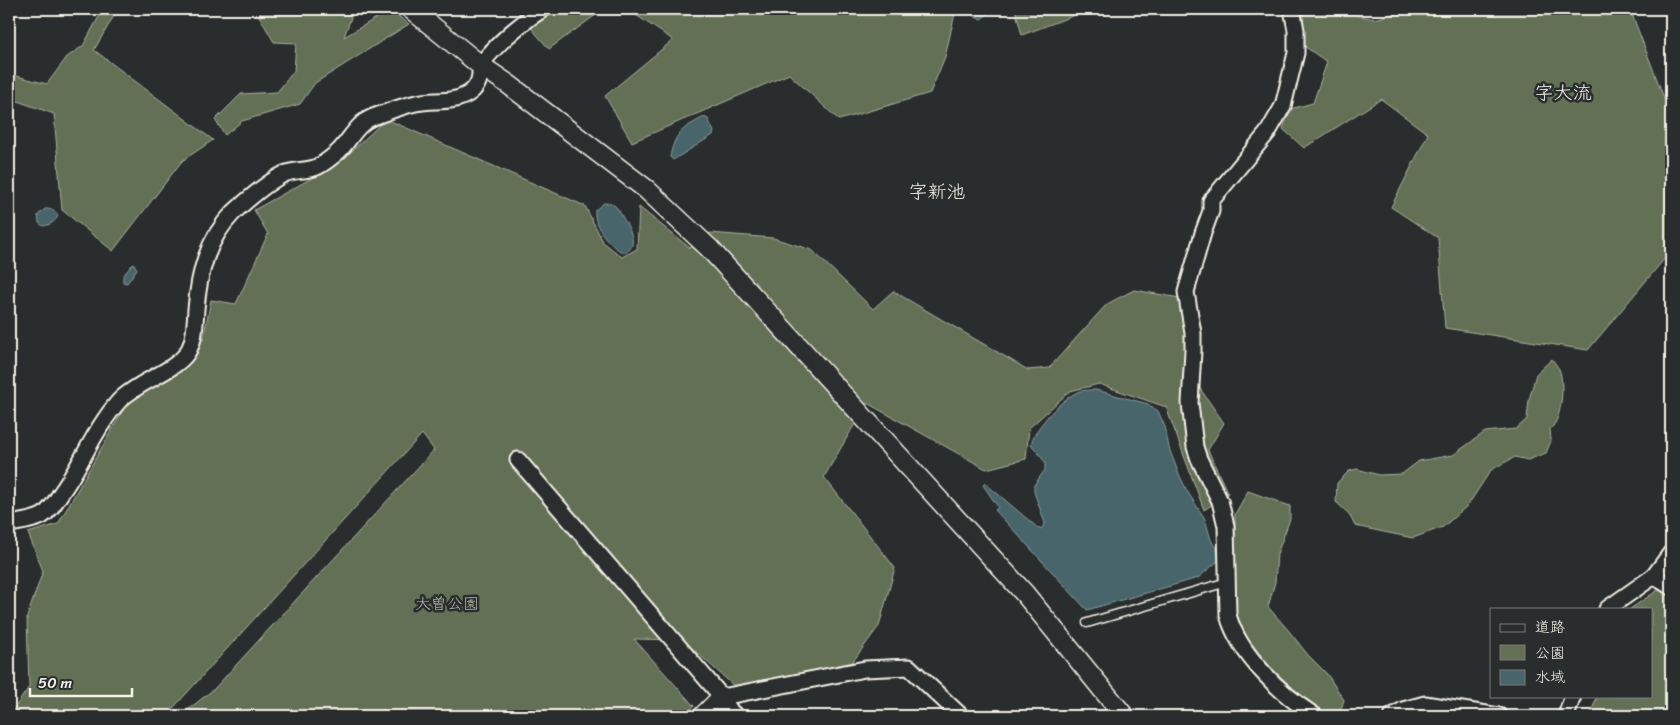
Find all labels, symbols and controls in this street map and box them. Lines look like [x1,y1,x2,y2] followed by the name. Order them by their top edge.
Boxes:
[1534,76,1592,109] district label: 字大流
[908,175,966,208] district label: 字新池
[415,589,479,618] park label: 大曽公園
[1490,608,1652,698] legend
[1535,614,1565,640] text: 道路
[1535,640,1565,666] text: 公園
[1535,664,1565,690] text: 水域
[30,665,132,697] scale bar
[38,670,73,696] text: 50 m

